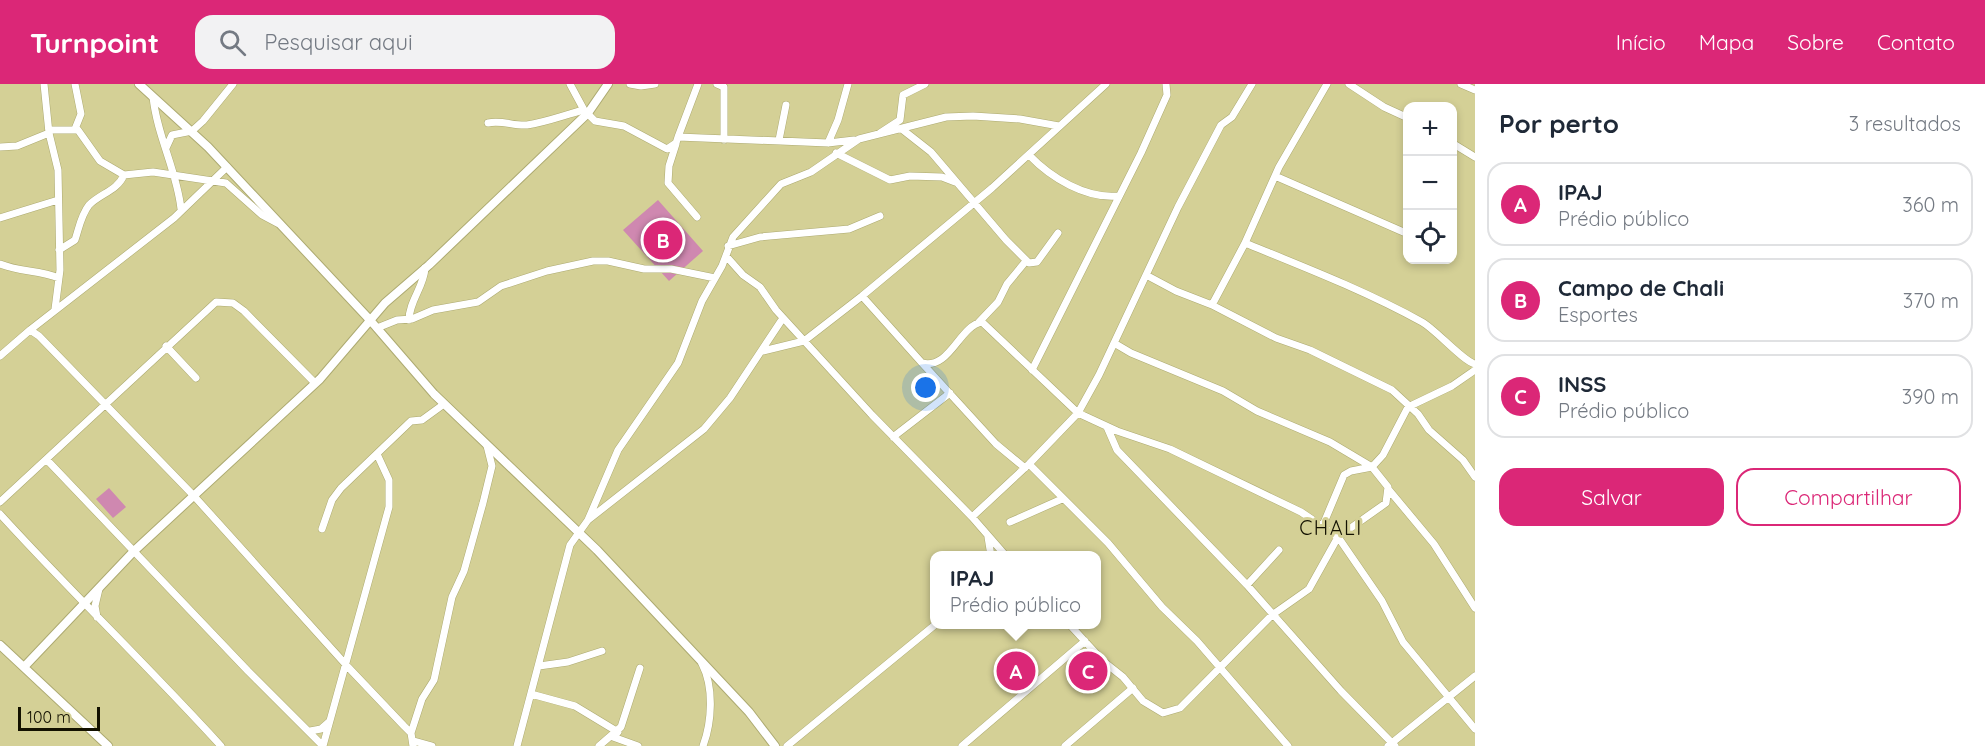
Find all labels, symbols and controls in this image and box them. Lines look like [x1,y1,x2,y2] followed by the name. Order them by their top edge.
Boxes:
[195,15,615,69] search box
[30,25,159,60] text: Turnpoint
[216,26,249,59] icon: search
[264,28,413,56] text: Pesquisar aqui
[1616,29,1666,55] text: Início
[1699,29,1754,55] text: Mapa
[1787,29,1844,55] text: Sobre
[1877,29,1955,55] text: Contato
[1403,102,1457,264] map controls
[1403,102,1457,156] button: +
[1499,107,1619,140] text: Por perto
[1849,111,1961,136] text: 3 resultados
[1403,156,1457,210] button: −
[1558,178,1603,206] text: IPAJ
[1514,192,1527,217] text: A
[1902,192,1959,217] text: 360 m
[1558,206,1689,231] text: Prédio público
[1403,210,1457,264] button: locate
[644,218,682,262] pin: B
[1558,274,1724,302] text: Campo de Chali
[1514,288,1527,313] text: B
[1903,288,1959,313] text: 370 m
[1558,302,1638,327] text: Esportes
[1558,370,1607,398] text: INSS
[911,373,940,402] your location
[1514,384,1527,409] text: C
[1902,384,1959,409] text: 390 m
[1558,398,1689,423] text: Prédio público
[1499,468,1724,526] button: Salvar
[1736,468,1961,526] button: Compartilhar
[1299,515,1363,540] district label: CHALI
[930,551,1101,629] popup
[950,564,994,592] text: IPAJ
[950,592,1081,617] text: Prédio público
[996,648,1036,694] pin: A
[1068,648,1108,694] pin: C
[18,704,100,732] scale bar
[27,707,71,727] text: 100 m

